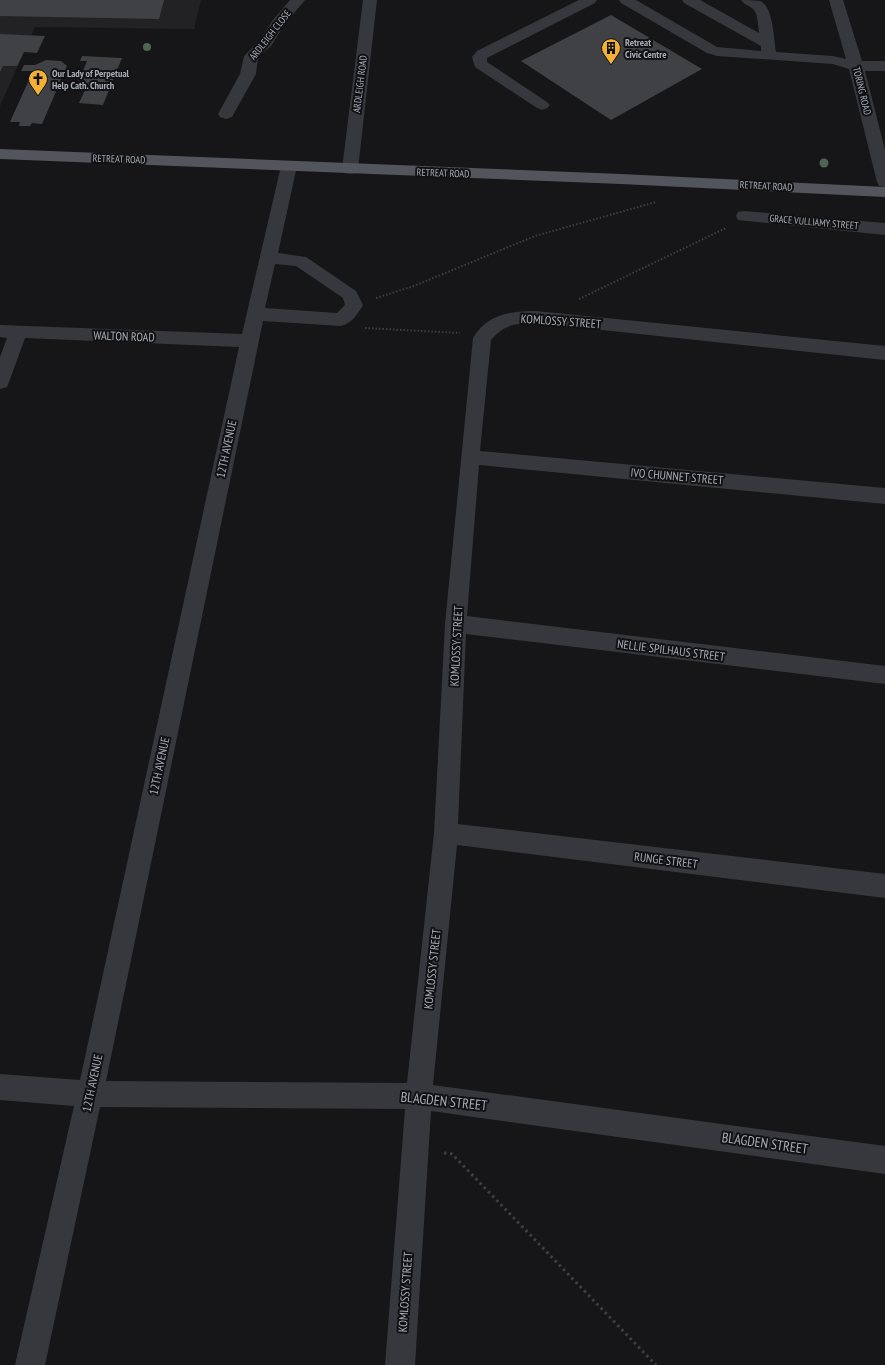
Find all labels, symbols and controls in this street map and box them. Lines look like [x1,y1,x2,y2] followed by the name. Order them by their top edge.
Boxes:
[246,7,294,63] street label: ARDLEIGH CLOSE
[625,36,666,61] place label: Retreat Civic Centre
[600,37,622,65] building icon: Retreat Civic Centre
[350,55,370,113] street label: ARDLEIGH ROAD
[850,66,874,116] street label: TORING ROAD
[52,67,130,92] place label: Our Lady of Perpetual Help Cath. Church
[27,68,49,96] church icon: Our Lady of Perpetual Help Cath. Church
[92,152,146,166] street label: RETREAT ROAD
[416,166,470,180] street label: RETREAT ROAD
[739,178,793,194] street label: RETREAT ROAD
[769,212,860,232] street label: GRACE VULLIAMY STREET
[520,311,602,331] street label: KOMLOSSY STREET
[93,327,155,345] street label: WALTON ROAD
[213,419,239,479] street label: 12TH AVENUE
[630,464,725,488] street label: IVO CHUNNET STREET
[446,605,466,687] street label: KOMLOSSY STREET
[616,636,726,664] street label: NELLIE SPILHAUS STREET
[146,736,172,796] street label: 12TH AVENUE
[633,849,699,871] street label: RUNGE STREET
[420,927,444,1010] street label: KOMLOSSY STREET
[79,1053,105,1113] street label: 12TH AVENUE
[400,1088,489,1115] street label: BLAGDEN STREET
[721,1128,810,1158] street label: BLAGDEN STREET
[395,1251,415,1333] street label: KOMLOSSY STREET

